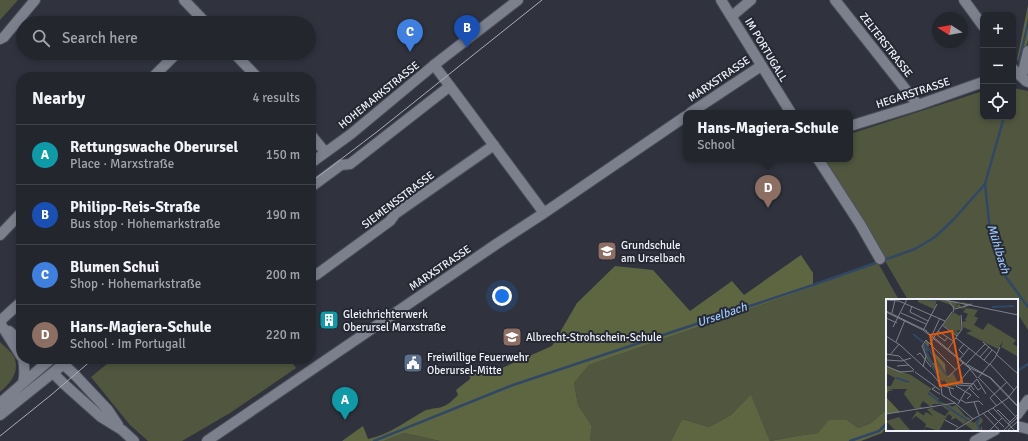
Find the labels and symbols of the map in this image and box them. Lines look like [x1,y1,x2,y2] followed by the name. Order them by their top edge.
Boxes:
[857,10,915,80] street label: ZELTERSTRASSE
[932,12,968,48] north arrow
[454,15,480,48] pin: B
[742,16,790,85] street label: IM PORTUGALL
[397,19,423,52] pin: C
[686,54,752,104] street label: MARXSTRASSE
[336,58,422,132] street label: HOHEMARKSTRASSE
[874,75,952,111] street label: HEGARSTRASSE
[359,169,437,231] street label: SIEMENSSTRASSE
[755,175,781,208] pin: D
[983,222,1013,276] water label: Mühlbach
[621,239,685,265] place label: Grundschule am Urselbach
[596,240,618,262] school or university icon: Grundschule am Urselbach
[407,243,473,293] street label: MARXSTRASSE
[492,286,512,306] your location
[695,299,749,331] water label: Urselbach
[886,299,1018,431] inset map
[343,308,446,334] place label: Gleichrichterwerk Oberursel Marxstraße
[318,309,340,331] building icon: Gleichrichterwerk Oberursel Marxstraße
[501,326,523,348] school or university icon: Albrecht-Strohschein-Schule
[526,331,662,344] place label: Albrecht-Strohschein-Schule
[427,351,529,377] place label: Freiwillige Feuerwehr Oberursel-Mitte
[402,352,424,374] public building icon: Freiwillige Feuerwehr Oberursel-Mitte
[332,387,358,420] pin: A

